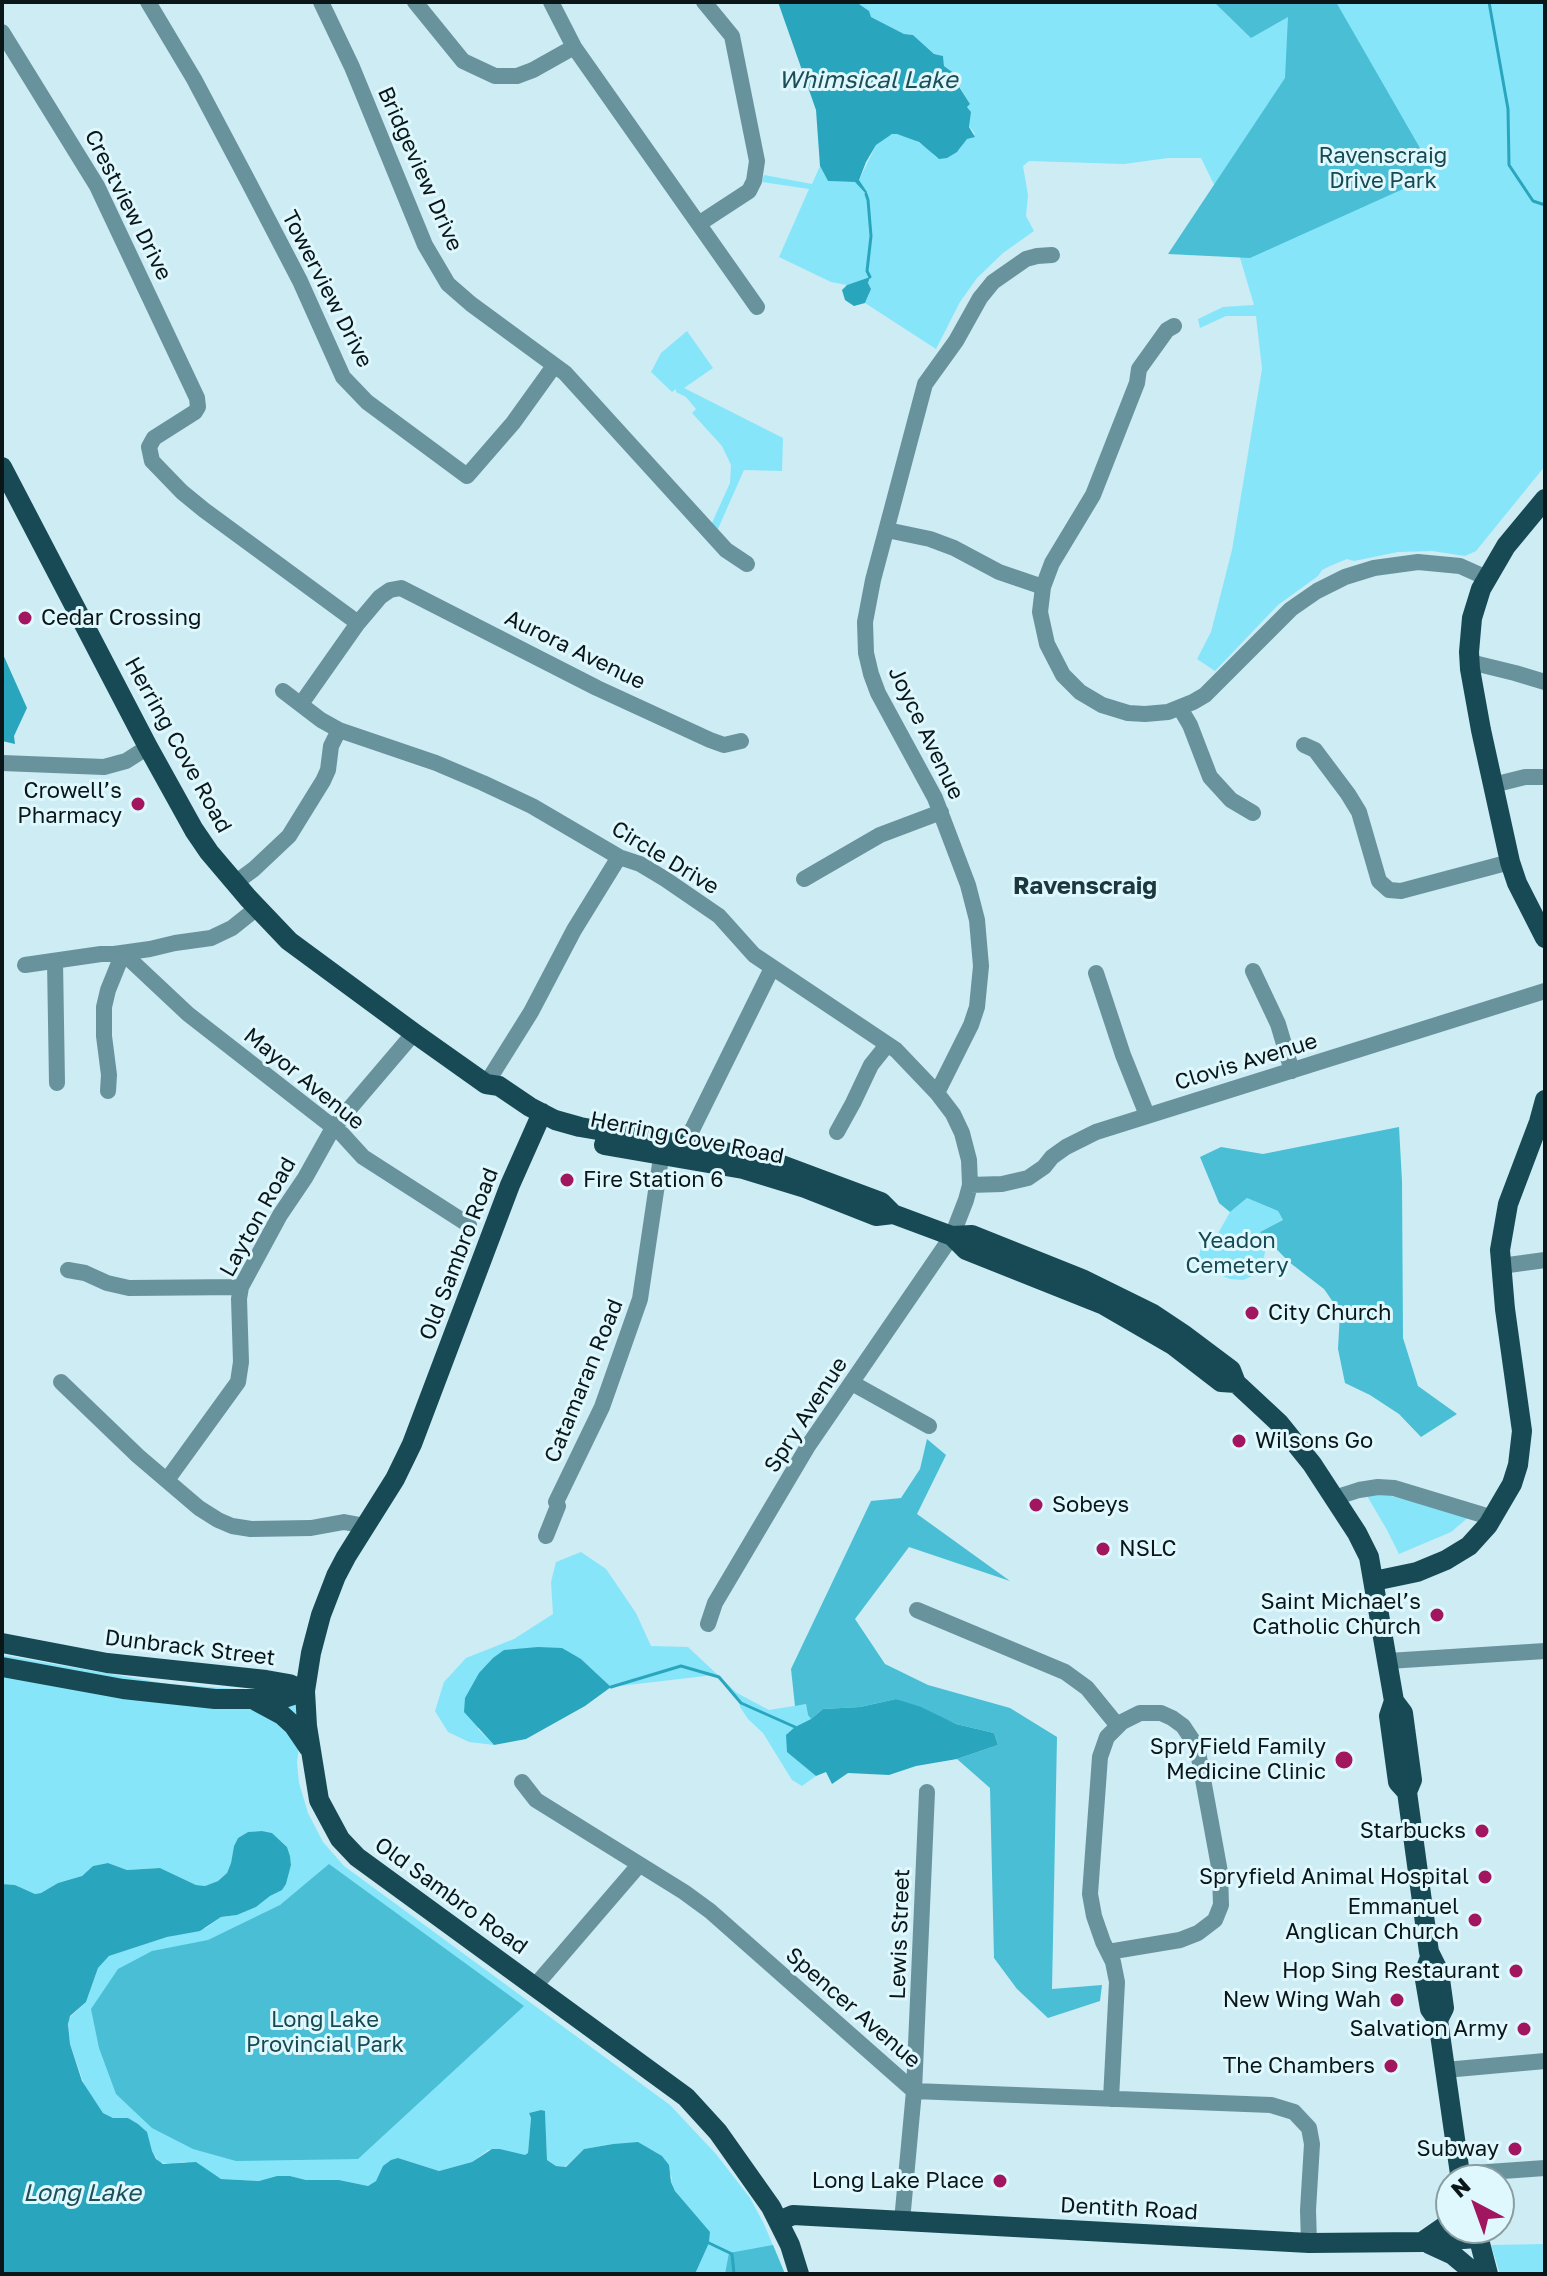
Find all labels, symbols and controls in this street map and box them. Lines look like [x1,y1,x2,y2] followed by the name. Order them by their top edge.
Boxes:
[778,66,958,94] water label: Whimsical Lake
[372,83,468,255] street label: Bridgeview Drive
[79,125,177,285] street label: Crestview Drive
[1319,143,1447,194] park label: Ravenscraig Drive Park
[276,206,378,372] street label: Towerview Drive
[41,605,202,631] place label: Cedar Crossing
[500,605,650,695] street label: Aurora Avenue
[16,609,34,627] marker: Cedar Crossing
[119,653,237,837] street label: Herring Cove Road
[882,662,970,804] street label: Joyce Avenue
[17,778,122,830] place label: Crowell’s Pharmacy
[129,795,147,813] marker: Crowell’s Pharmacy
[606,816,724,900] street label: Circle Drive
[1013,872,1157,900] district label: Ravenscraig
[238,1022,370,1136] street label: Mayor Avenue
[1172,1028,1320,1096] street label: Clovis Avenue
[588,1106,786,1170] street label: Herring Cove Road
[214,1153,302,1281] street label: Layton Road
[414,1164,504,1344] street label: Old Sambro Road
[583,1167,723,1193] place label: Fire Station 6
[558,1171,576,1189] marker: Fire Station 6
[1185,1228,1289,1280] park label: Yeadon Cemetery
[539,1295,629,1467] street label: Catamaran Road
[1268,1300,1392,1326] place label: City Church
[1243,1304,1261,1322] marker: City Church
[759,1352,853,1478] street label: Spry Avenue
[1255,1428,1373,1454] place label: Wilsons Go
[1230,1432,1248,1450] marker: Wilsons Go
[1052,1492,1129,1518] place label: Sobeys
[1027,1496,1045,1514] marker: Sobeys
[1119,1536,1176,1562] place label: NSLC
[1094,1540,1112,1558] marker: NSLC
[1252,1589,1421,1640] place label: Saint Michael’s Catholic Church
[1428,1606,1446,1624] marker: Saint Michael’s Catholic Church
[103,1624,277,1672] street label: Dunbrack Street
[1150,1734,1326,1786] place label: SpryField Family Medicine Clinic
[1333,1749,1355,1771] marker: SpryField Family Medicine Clinic
[1360,1818,1466,1844] place label: Starbucks
[1473,1822,1491,1840] marker: Starbucks
[369,1832,533,1960] street label: Old Sambro Road
[1199,1864,1469,1890] place label: Spryfield Animal Hospital
[885,1868,915,2000] street label: Lewis Street
[1476,1868,1494,1886] marker: Spryfield Animal Hospital
[1285,1894,1459,1946] place label: Emmanuel Anglican Church
[1466,1911,1484,1929] marker: Emmanuel Anglican Church
[780,1942,926,2074] street label: Spencer Avenue
[1282,1958,1500,1984] place label: Hop Sing Restaurant
[1507,1962,1525,1980] marker: Hop Sing Restaurant
[1223,1987,1381,2013] place label: New Wing Wah
[1388,1991,1406,2009] marker: New Wing Wah
[246,2007,404,2058] park label: Long Lake Provincial Park
[1349,2016,1508,2042] place label: Salvation Army
[1515,2020,1533,2038] marker: Salvation Army
[1223,2053,1375,2079] place label: The Chambers
[1382,2057,1400,2075] marker: The Chambers
[1417,2136,1499,2162] place label: Subway
[1506,2140,1524,2158] marker: Subway
[1435,2164,1515,2244] north arrow
[812,2168,984,2194] place label: Long Lake Place
[1445,2171,1475,2203] text: N
[991,2172,1009,2190] marker: Long Lake Place
[23,2179,141,2207] water label: Long Lake
[1059,2192,1199,2226] street label: Dentith Road

